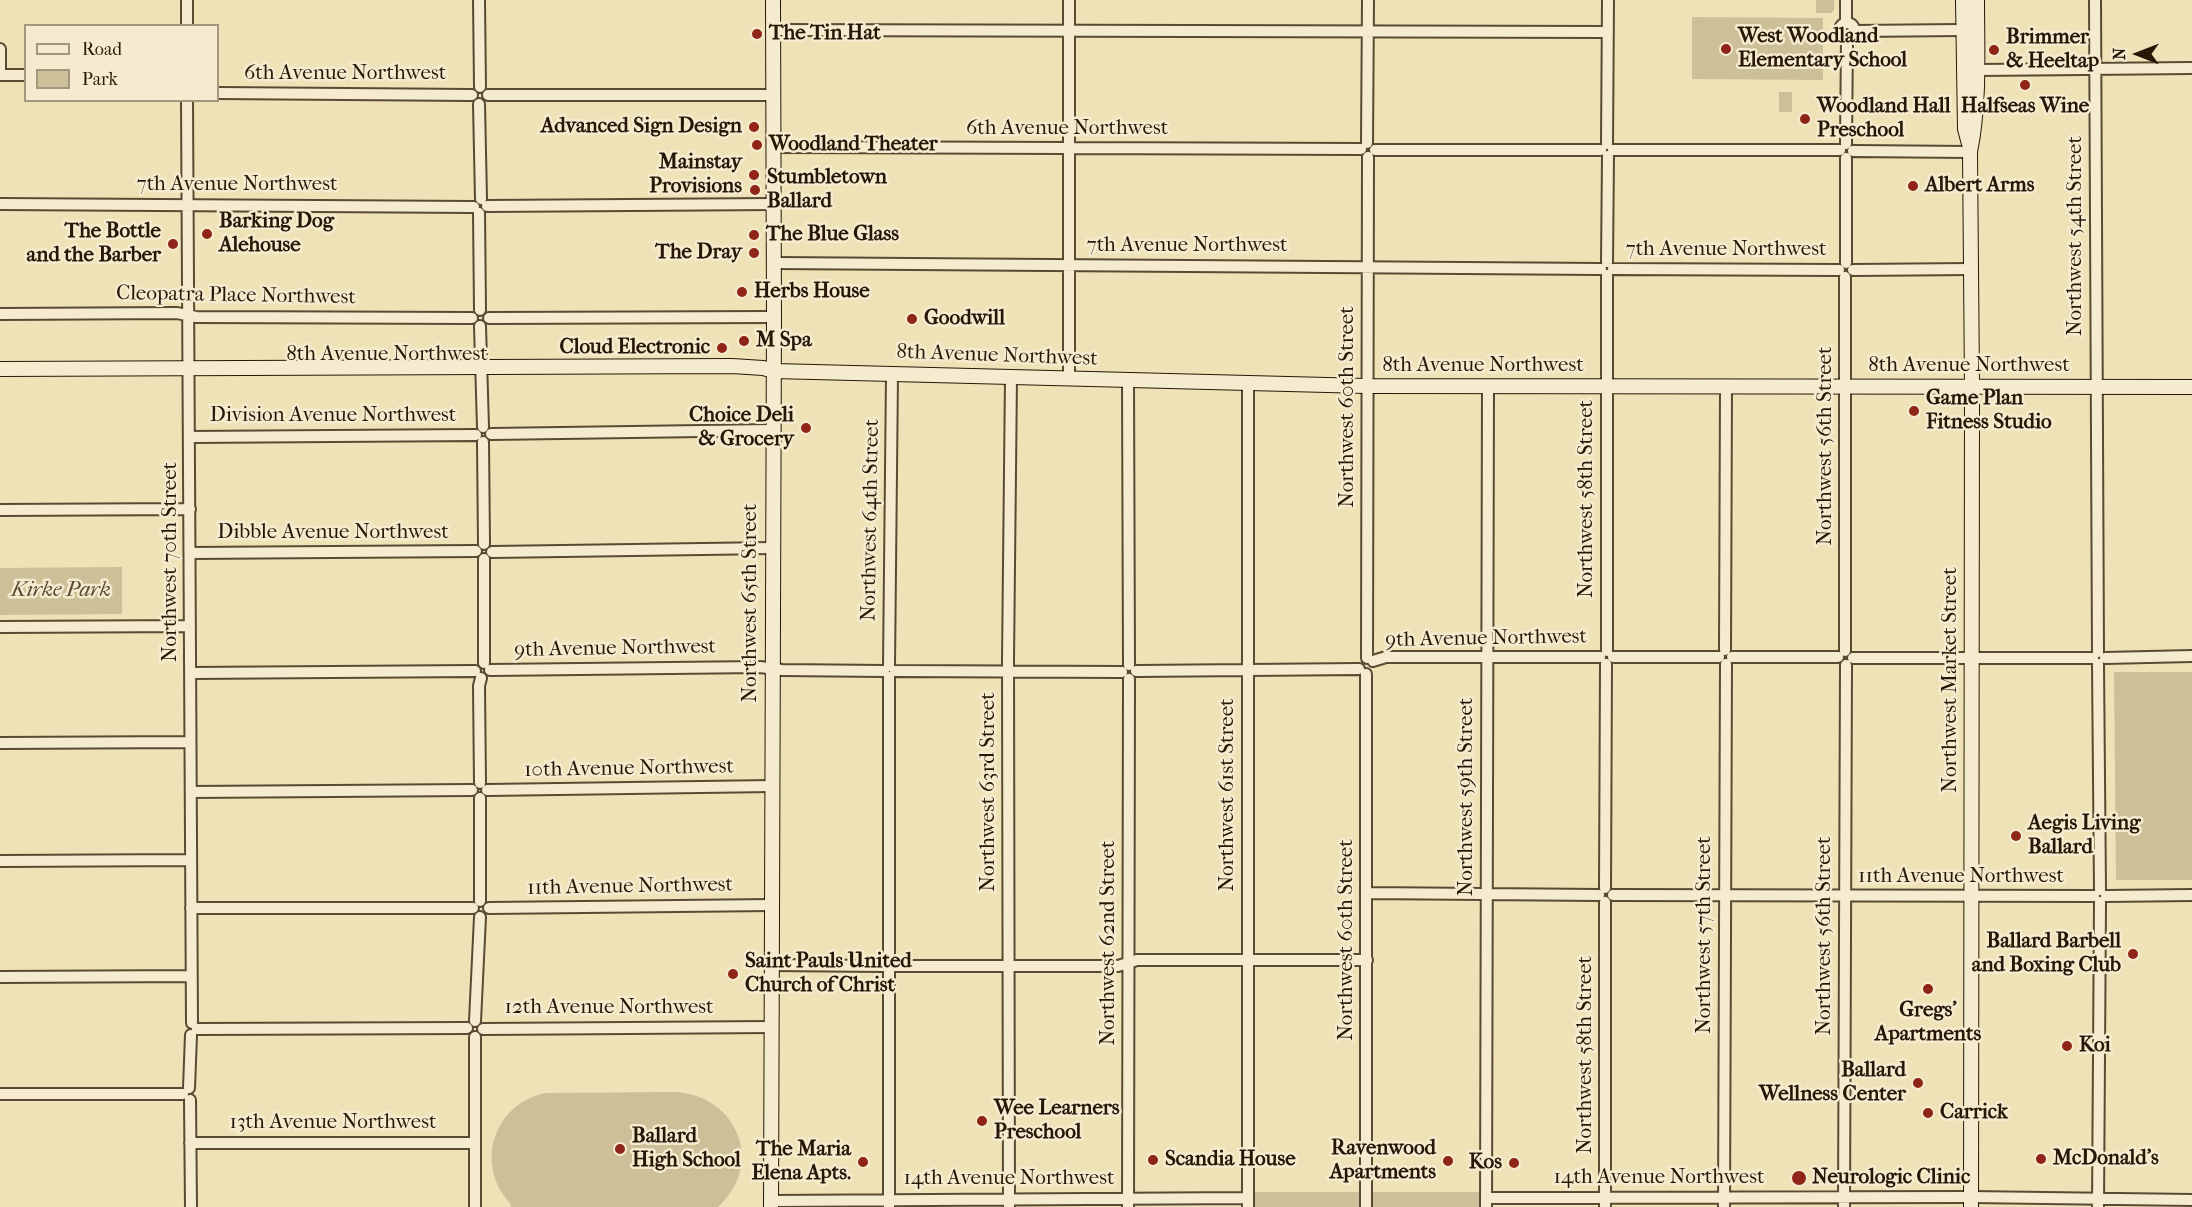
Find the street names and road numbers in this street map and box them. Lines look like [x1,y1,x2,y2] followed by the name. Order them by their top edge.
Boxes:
[244,61,446,87] street label: 6th Avenue Northwest
[966,116,1168,142] street label: 6th Avenue Northwest
[2063,136,2089,336] street label: Northwest 54th Street
[136,172,338,198] street label: 7th Avenue Northwest
[1086,233,1288,259] street label: 7th Avenue Northwest
[1625,237,1827,263] street label: 7th Avenue Northwest
[116,281,356,311] street label: Cleopatra Place Northwest
[1335,306,1361,508] street label: Northwest 60th Street
[896,340,1098,372] street label: 8th Avenue Northwest
[286,342,488,368] street label: 8th Avenue Northwest
[1813,347,1839,545] street label: Northwest 56th Street
[1382,353,1584,379] street label: 8th Avenue Northwest
[1868,353,2070,379] street label: 8th Avenue Northwest
[1574,400,1600,598] street label: Northwest 58th Street
[210,403,456,429] street label: Division Avenue Northwest
[857,419,885,621] street label: Northwest 64th Street
[158,462,184,662] street label: Northwest 70th Street
[738,504,764,702] street label: Northwest 65th Street
[217,520,449,546] street label: Dibble Avenue Northwest
[1938,567,1964,793] street label: Northwest Market Street
[1385,625,1587,653] street label: 9th Avenue Northwest
[514,635,716,663] street label: 9th Avenue Northwest
[976,692,1002,892] street label: Northwest 63rd Street
[1215,698,1241,892] street label: Northwest 61st Street
[1454,698,1480,896] street label: Northwest 59th Street
[524,755,734,783] street label: 10th Avenue Northwest
[1692,836,1718,1034] street label: Northwest 57th Street
[1812,837,1838,1035] street label: Northwest 56th Street
[1334,839,1360,1041] street label: Northwest 60th Street
[1096,841,1122,1045] street label: Northwest 62nd Street
[1858,864,2064,890] street label: 11th Avenue Northwest
[527,873,733,901] street label: 11th Avenue Northwest
[1573,956,1599,1154] street label: Northwest 58th Street
[504,995,714,1021] street label: 12th Avenue Northwest
[230,1110,436,1136] street label: 13th Avenue Northwest
[1554,1165,1764,1191] street label: 14th Avenue Northwest
[904,1166,1114,1192] street label: 14th Avenue Northwest

